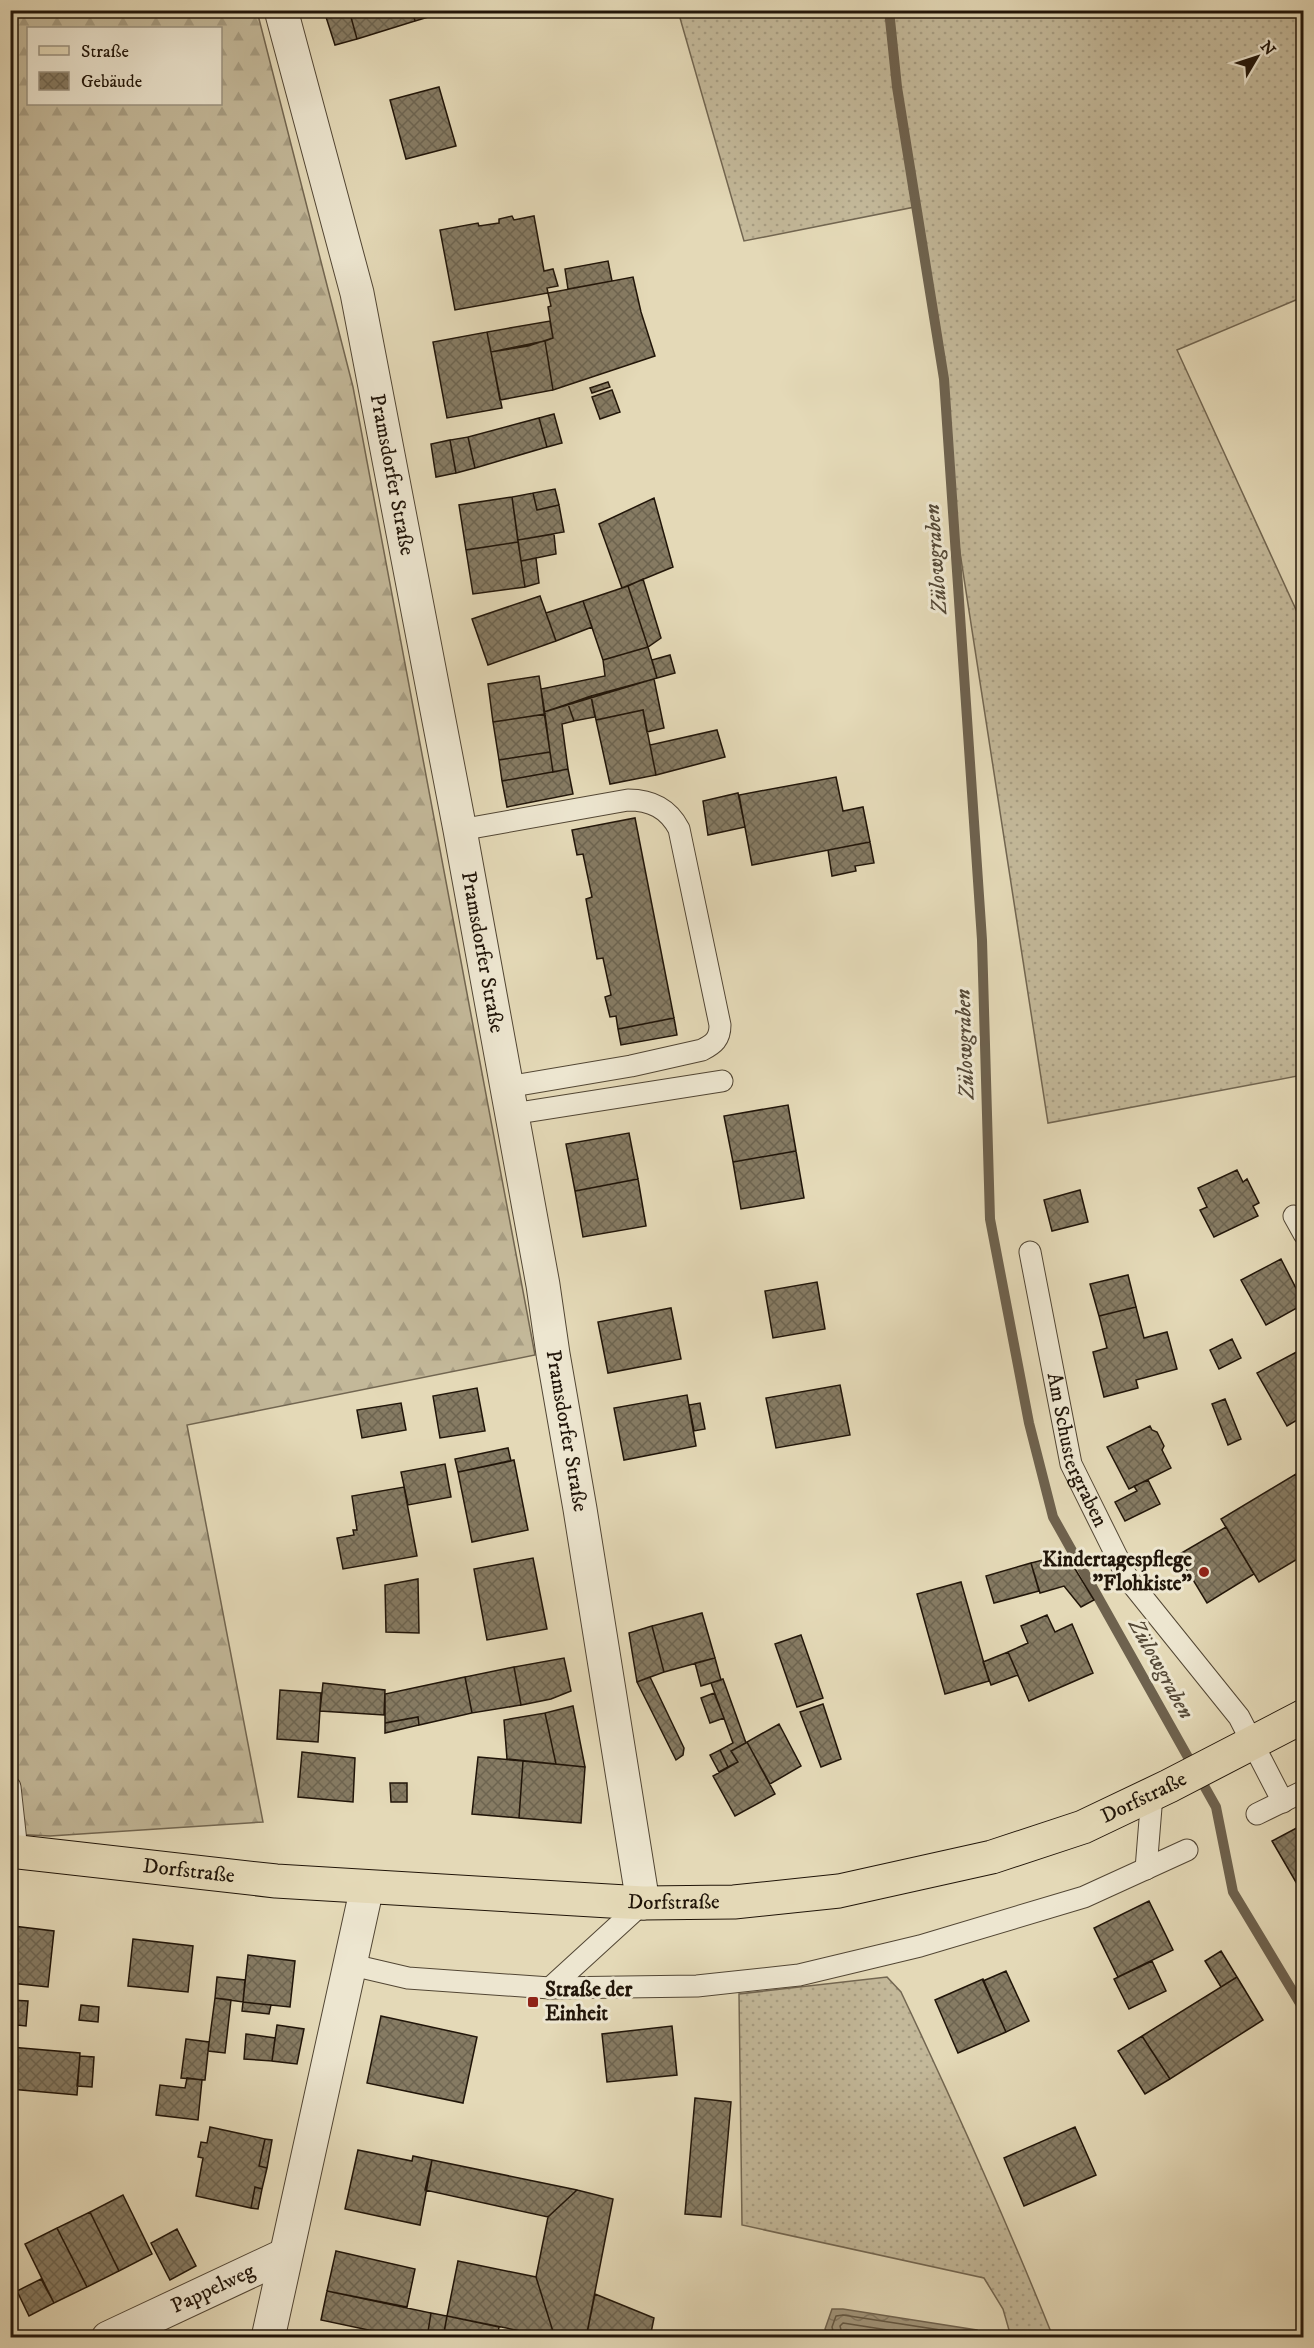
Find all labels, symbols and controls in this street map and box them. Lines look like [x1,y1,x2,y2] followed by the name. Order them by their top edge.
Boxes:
[27,27,222,105] legend
[1227,27,1287,87] north arrow
[1256,37,1280,60] text: N
[81,41,129,63] text: Straße
[81,71,142,93] text: Gebäude
[364,392,420,558] street label: Pramsdorfer Straße
[919,503,953,616] water label: Zülowgraben
[455,869,510,1035] street label: Pramsdorfer Straße
[950,988,980,1101] water label: Zülowgraben
[540,1348,593,1514] street label: Pramsdorfer Straße
[1041,1371,1113,1531] street label: Am Schustergraben
[1042,1547,1193,1597] place label: Kindertagespflege "Flohkiste"
[1197,1565,1211,1579] marker: Kindertagespflege "Flohkiste"
[1122,1613,1200,1724] water label: Zülowgraben
[1097,1766,1192,1830] street label: Dorfstraße
[142,1853,236,1889] street label: Dorfstraße
[627,1889,720,1916] street label: Dorfstraße
[545,1977,634,2027] place label: Straße der Einheit
[526,1995,540,2009] marker: Straße der Einheit
[167,2258,260,2320] street label: Pappelweg

